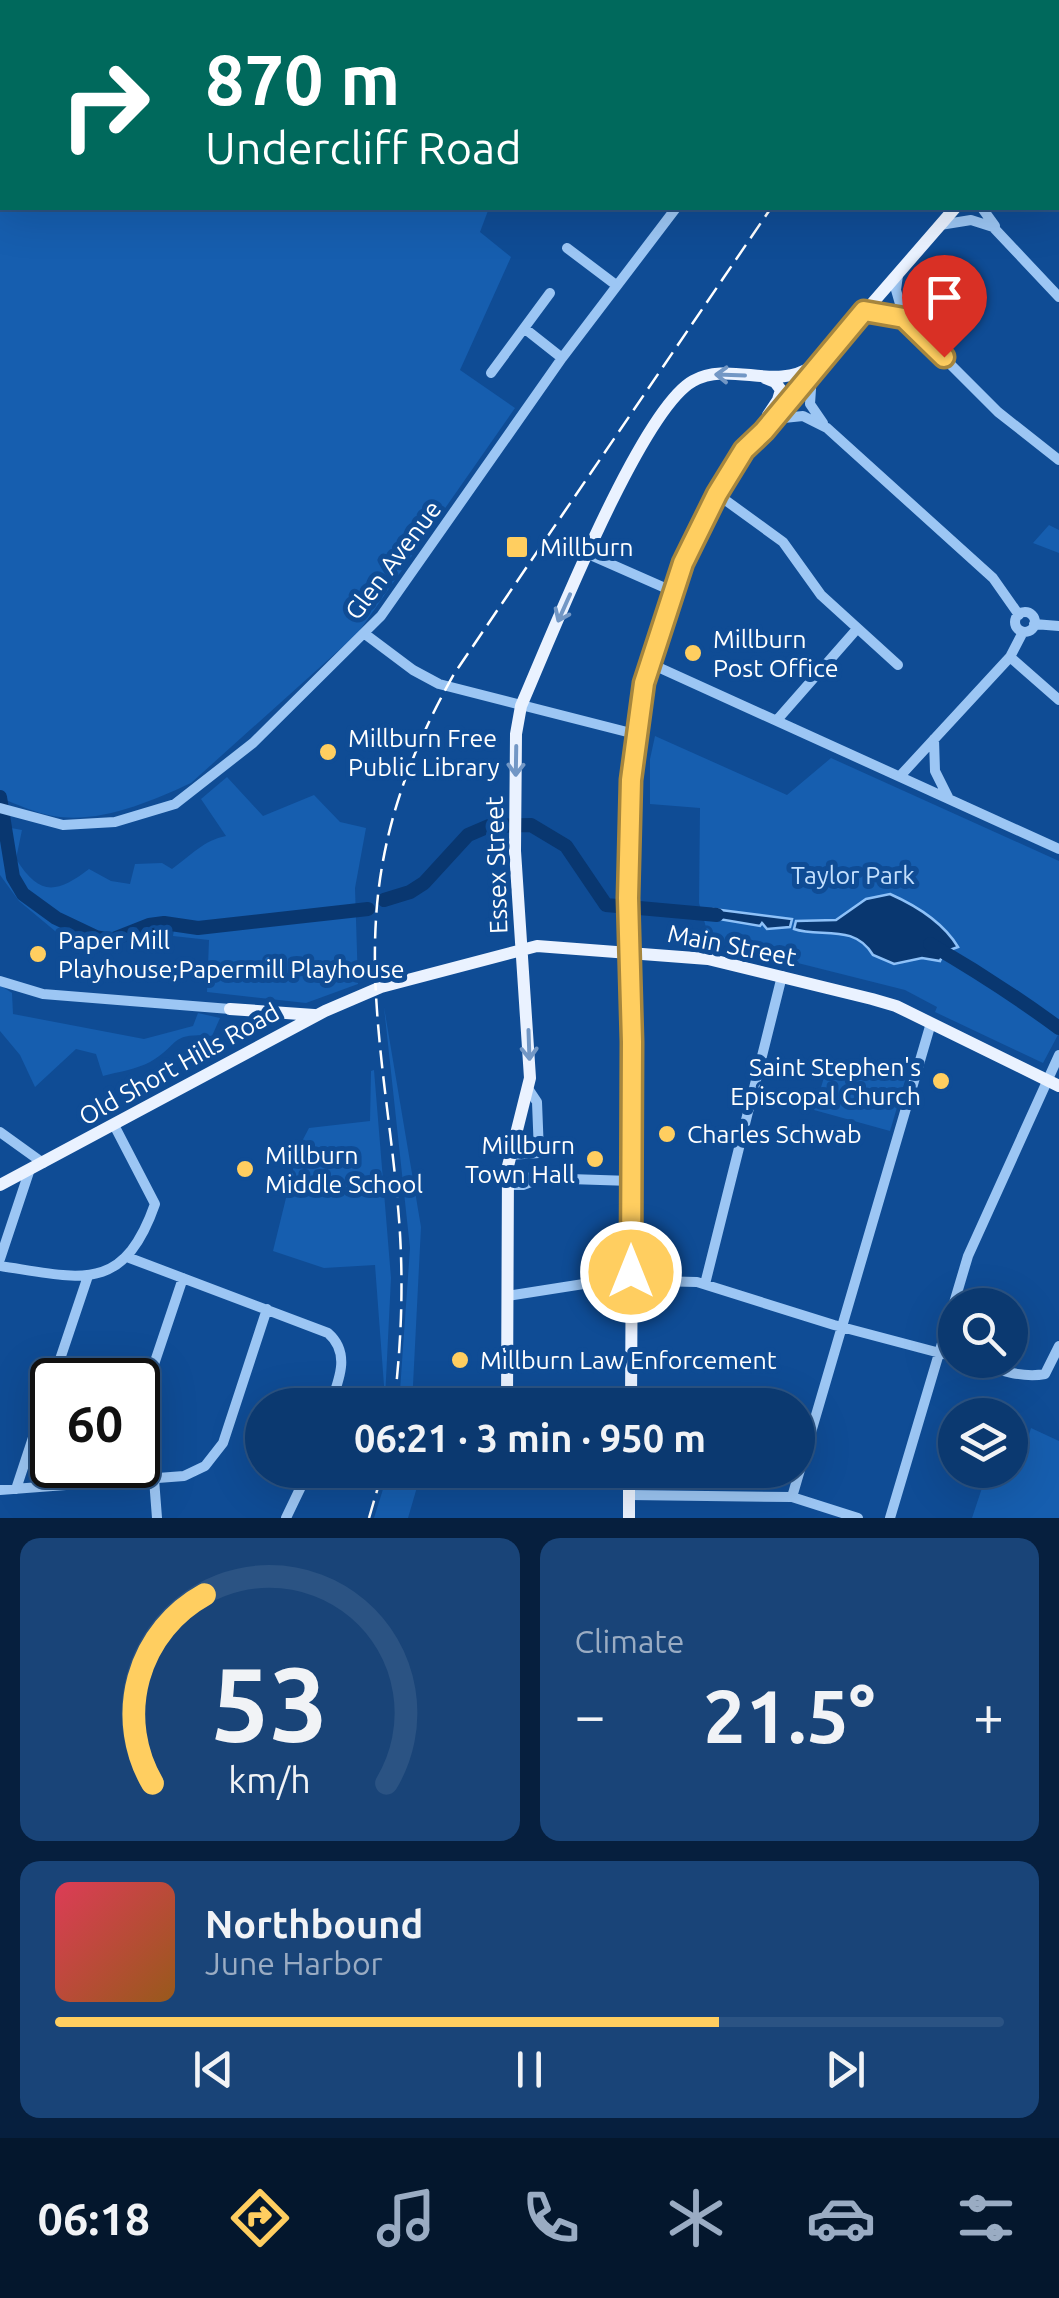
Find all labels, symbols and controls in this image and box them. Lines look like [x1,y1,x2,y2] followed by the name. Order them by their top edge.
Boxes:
[40,40,170,170] icon: right
[205,40,400,118] text: 870 m
[205,122,522,173] text: Undercliff Road
[902,255,987,358] pin
[917,270,972,325] icon: arrive
[714,365,747,384] one-way arrow
[339,495,447,625] street label: Glen Avenue
[540,533,634,561] place label: Millburn
[504,534,530,560] marker: Millburn
[554,592,572,623] one-way arrow
[713,625,839,682] place label: Millburn Post Office
[682,642,704,664] marker: Millburn Post Office
[348,724,500,781] place label: Millburn Free Public Library
[317,741,339,763] marker: Millburn Free Public Library
[506,744,526,777] one-way arrow
[480,796,512,934] street label: Essex Street
[791,861,915,889] park label: Taylor Park
[665,919,799,971] street label: Main Street
[58,926,405,983] place label: Paper Mill Playhouse;Papermill Playhouse
[27,943,49,965] marker: Paper Mill Playhouse;Papermill Playhouse
[74,997,284,1131] street label: Old Short Hills Road
[519,1029,538,1061] one-way arrow
[730,1053,921,1110] place label: Saint Stephen's Episcopal Church
[930,1070,952,1092] marker: Saint Stephen's Episcopal Church
[687,1120,862,1148] place label: Charles Schwab
[656,1123,678,1145] marker: Charles Schwab
[465,1131,575,1188] place label: Millburn Town Hall
[265,1141,423,1198] place label: Millburn Middle School
[584,1148,606,1170] marker: Millburn Town Hall
[234,1158,256,1180] marker: Millburn Middle School
[579,1220,683,1324] position arrow
[938,1288,1028,1488] map controls
[938,1288,1028,1378] button: search
[480,1346,777,1374] place label: Millburn Law Enforcement
[449,1349,471,1371] marker: Millburn Law Enforcement
[30,1358,160,1488] speed limit sign: 60
[938,1398,1028,1488] button: layers
[354,1417,706,1459] text: 06:21 · 3 min · 950 m
[575,1623,685,1659] text: Climate
[211,1644,328,1761] text: 53
[703,1673,875,1757] text: 21.5°
[575,1684,606,1745] text: −
[973,1684,1004,1745] text: +
[228,1760,311,1800] text: km/h
[205,1903,423,1945] text: Northbound
[205,1945,383,1981] text: June Harbor
[186,2042,241,2097] icon: previous
[502,2042,557,2097] icon: pause
[818,2042,873,2097] icon: next
[225,2183,295,2253] icon: directions
[371,2183,441,2253] icon: music
[516,2183,586,2253] icon: phone
[661,2183,731,2253] icon: climate
[806,2183,876,2253] icon: car
[951,2183,1021,2253] icon: filters
[38,2193,150,2244] text: 06:18

